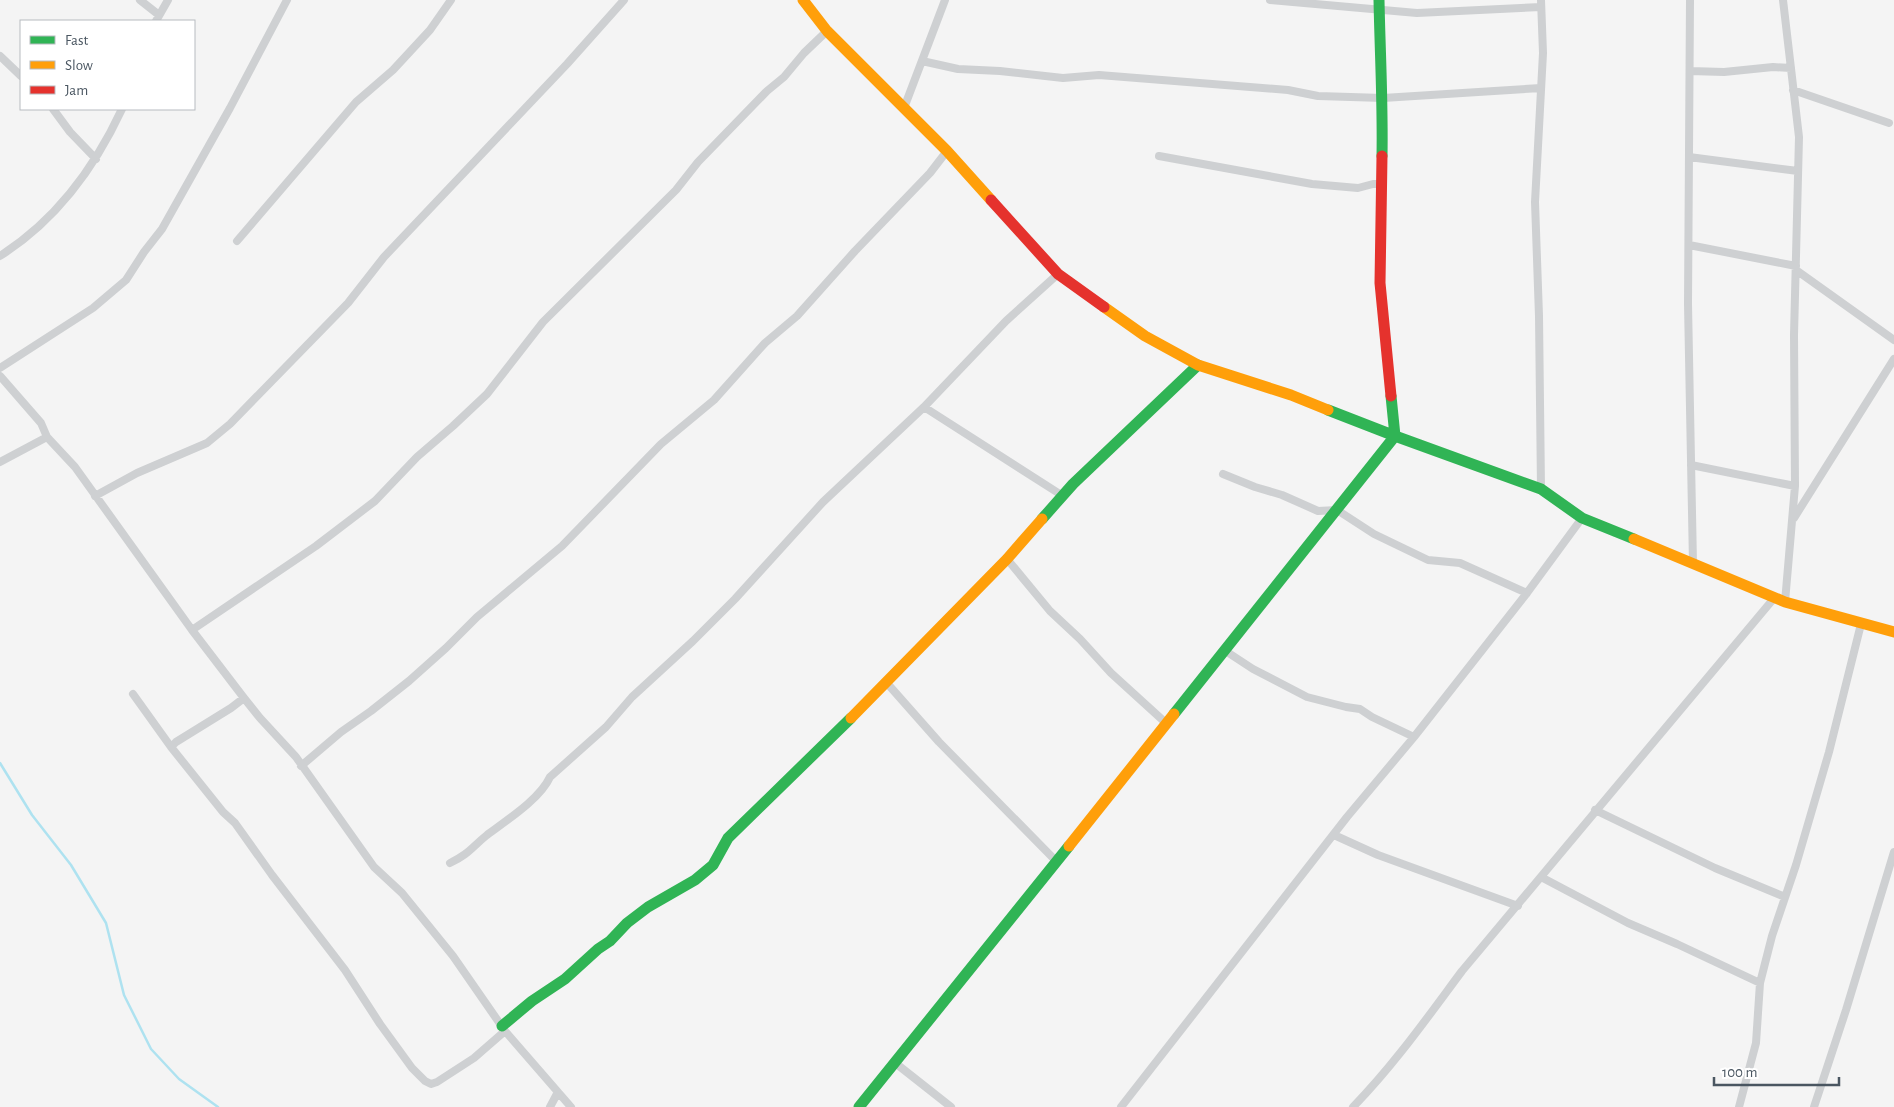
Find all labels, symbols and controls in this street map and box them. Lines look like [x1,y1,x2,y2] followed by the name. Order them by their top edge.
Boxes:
[20,20,195,110] legend
[65,33,89,48] text: Fast
[65,58,93,73] text: Slow
[65,83,88,98] text: Jam
[1714,1054,1839,1086] scale bar
[1722,1065,1757,1080] text: 100 m

